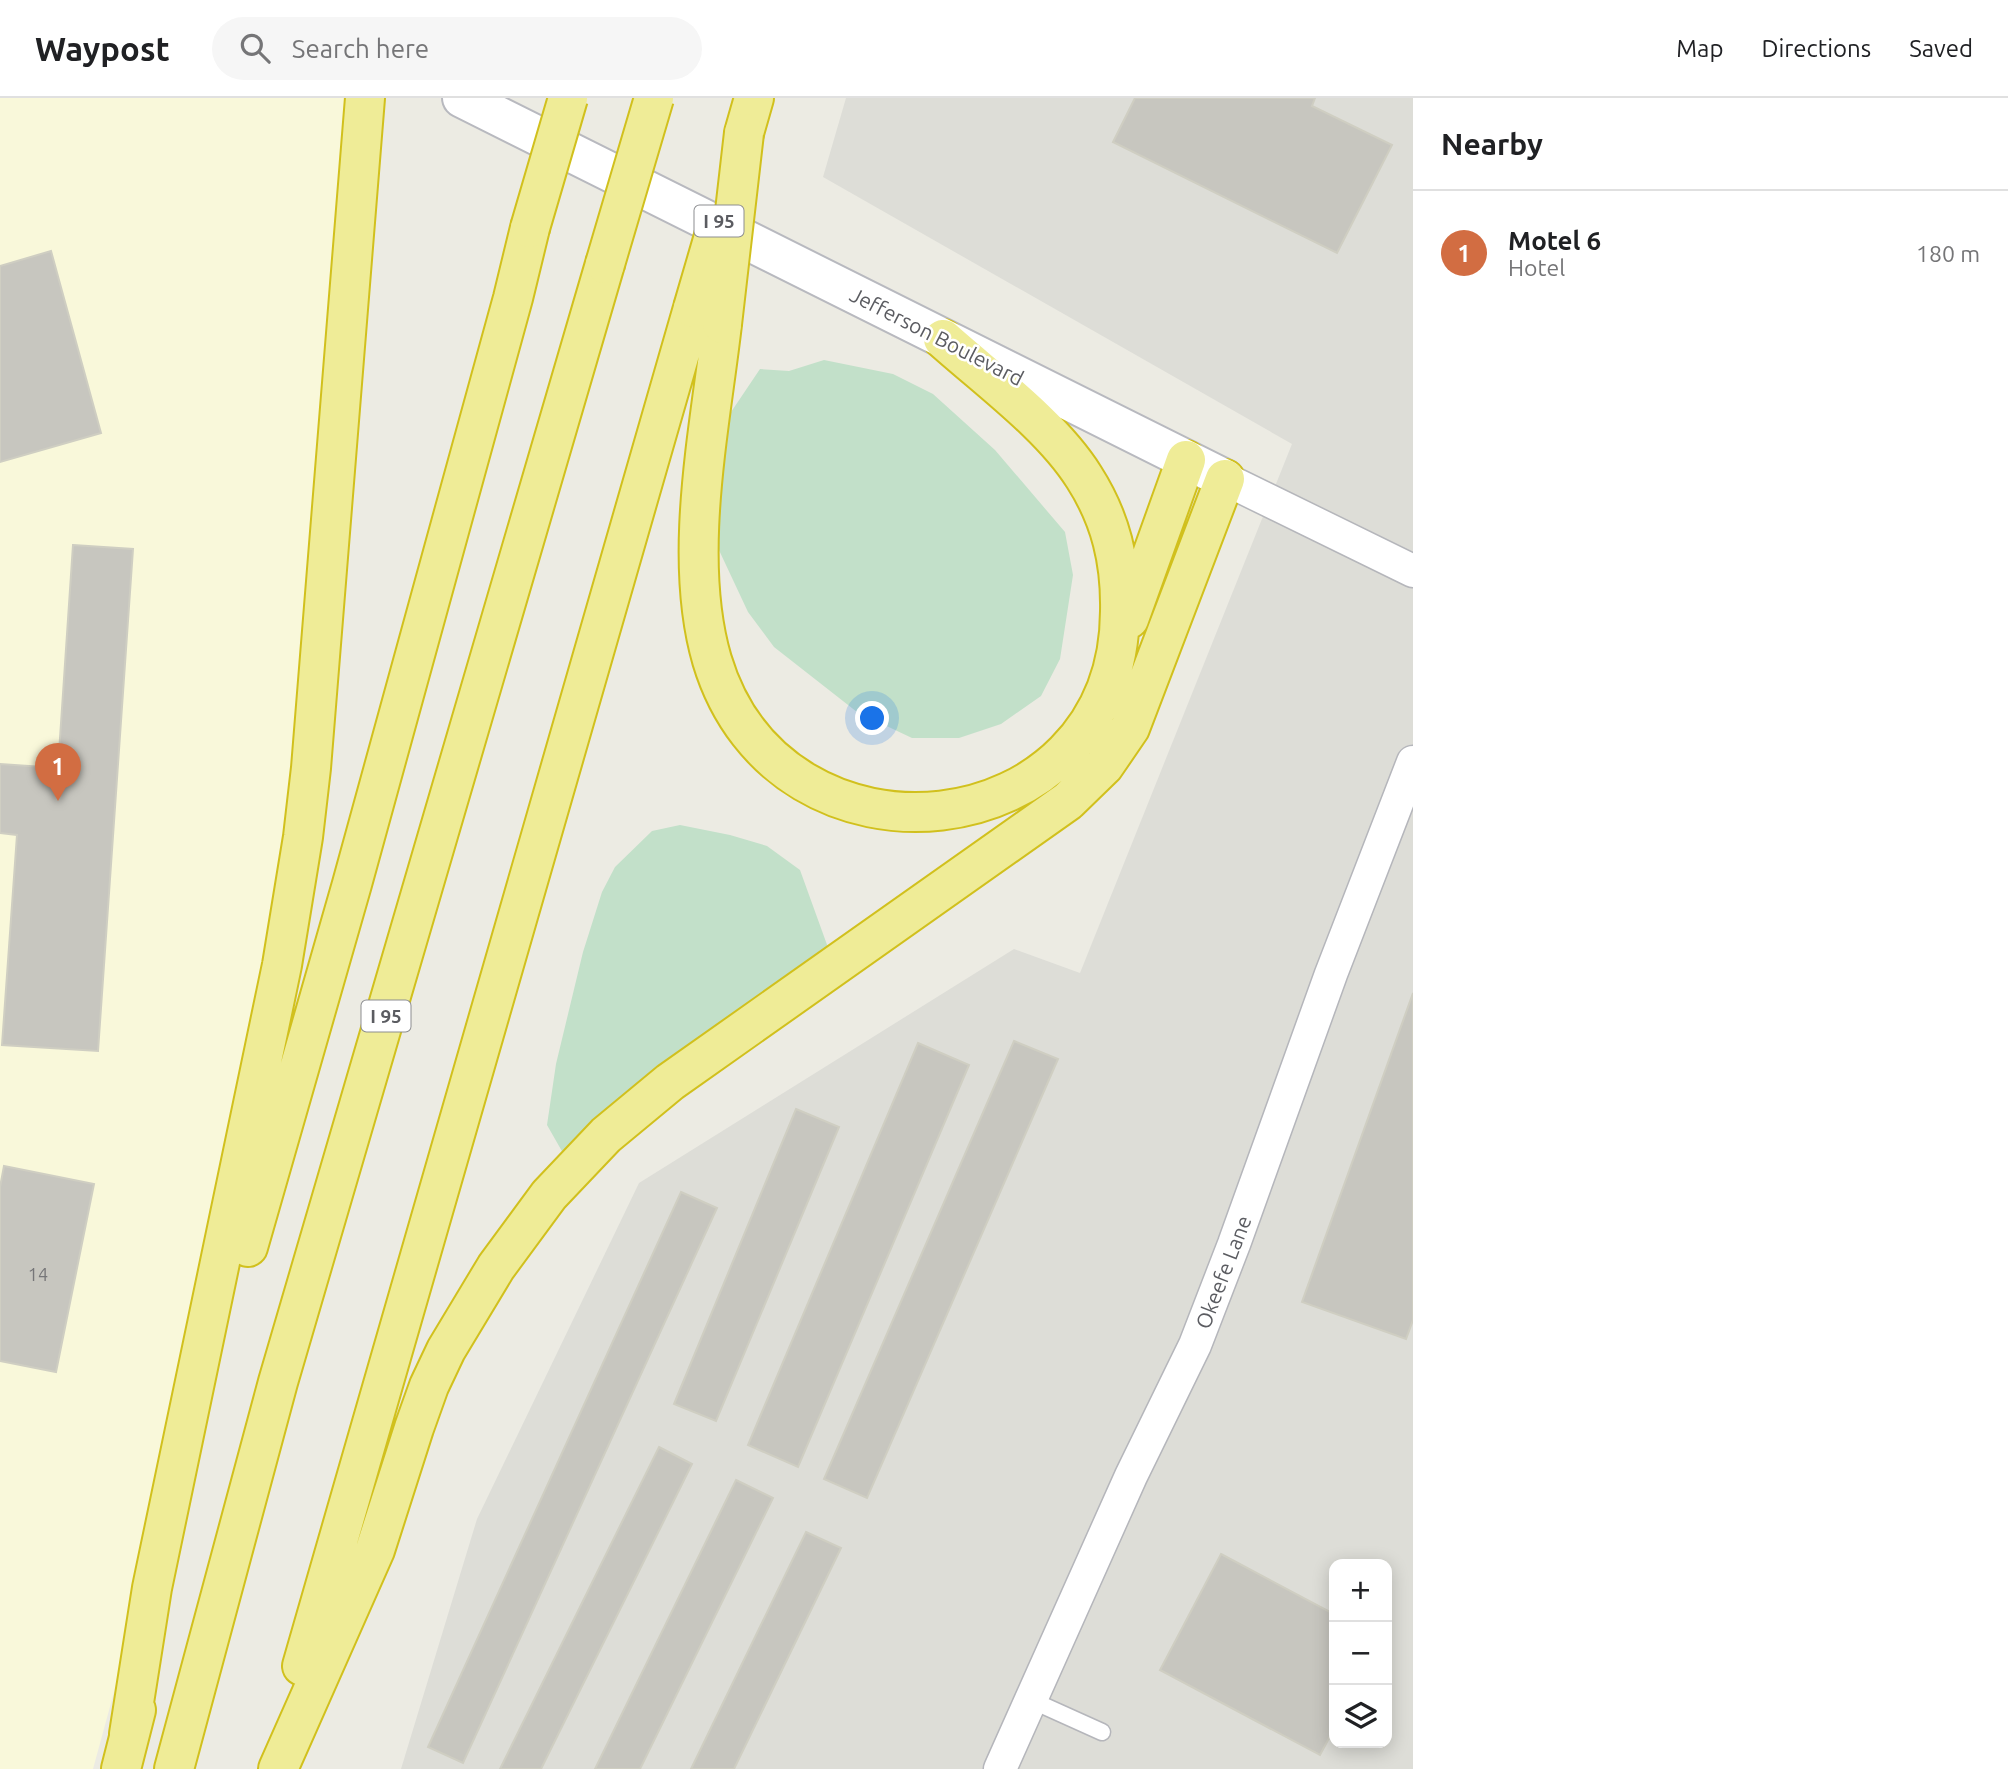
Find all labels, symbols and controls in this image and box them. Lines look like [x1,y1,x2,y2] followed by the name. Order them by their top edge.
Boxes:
[212,17,702,80] search box
[236,29,274,67] icon: search
[35,30,170,67] text: Waypost
[292,34,429,63] text: Search here
[1676,35,1723,62] text: Map
[1761,35,1871,62] text: Directions
[1909,35,1973,62] text: Saved
[1441,127,1543,161] text: Nearby
[694,206,744,237] road number: I 95
[1508,226,1601,255] text: Motel 6
[1458,241,1470,266] text: 1
[1916,241,1980,266] text: 180 m
[1508,255,1565,280] text: Hotel
[846,282,1028,390] street label: Jefferson Boulevard
[855,701,889,735] your location
[35,743,81,801] pin: 1
[362,1000,410,1032] road number: I 95
[1190,1212,1256,1332] street label: Okeefe Lane
[28,1264,48,1284] house number: 14
[1329,1559,1392,1748] map controls
[1329,1559,1392,1622] button: +
[1329,1622,1392,1685] button: −
[1329,1685,1392,1748] button: layers

